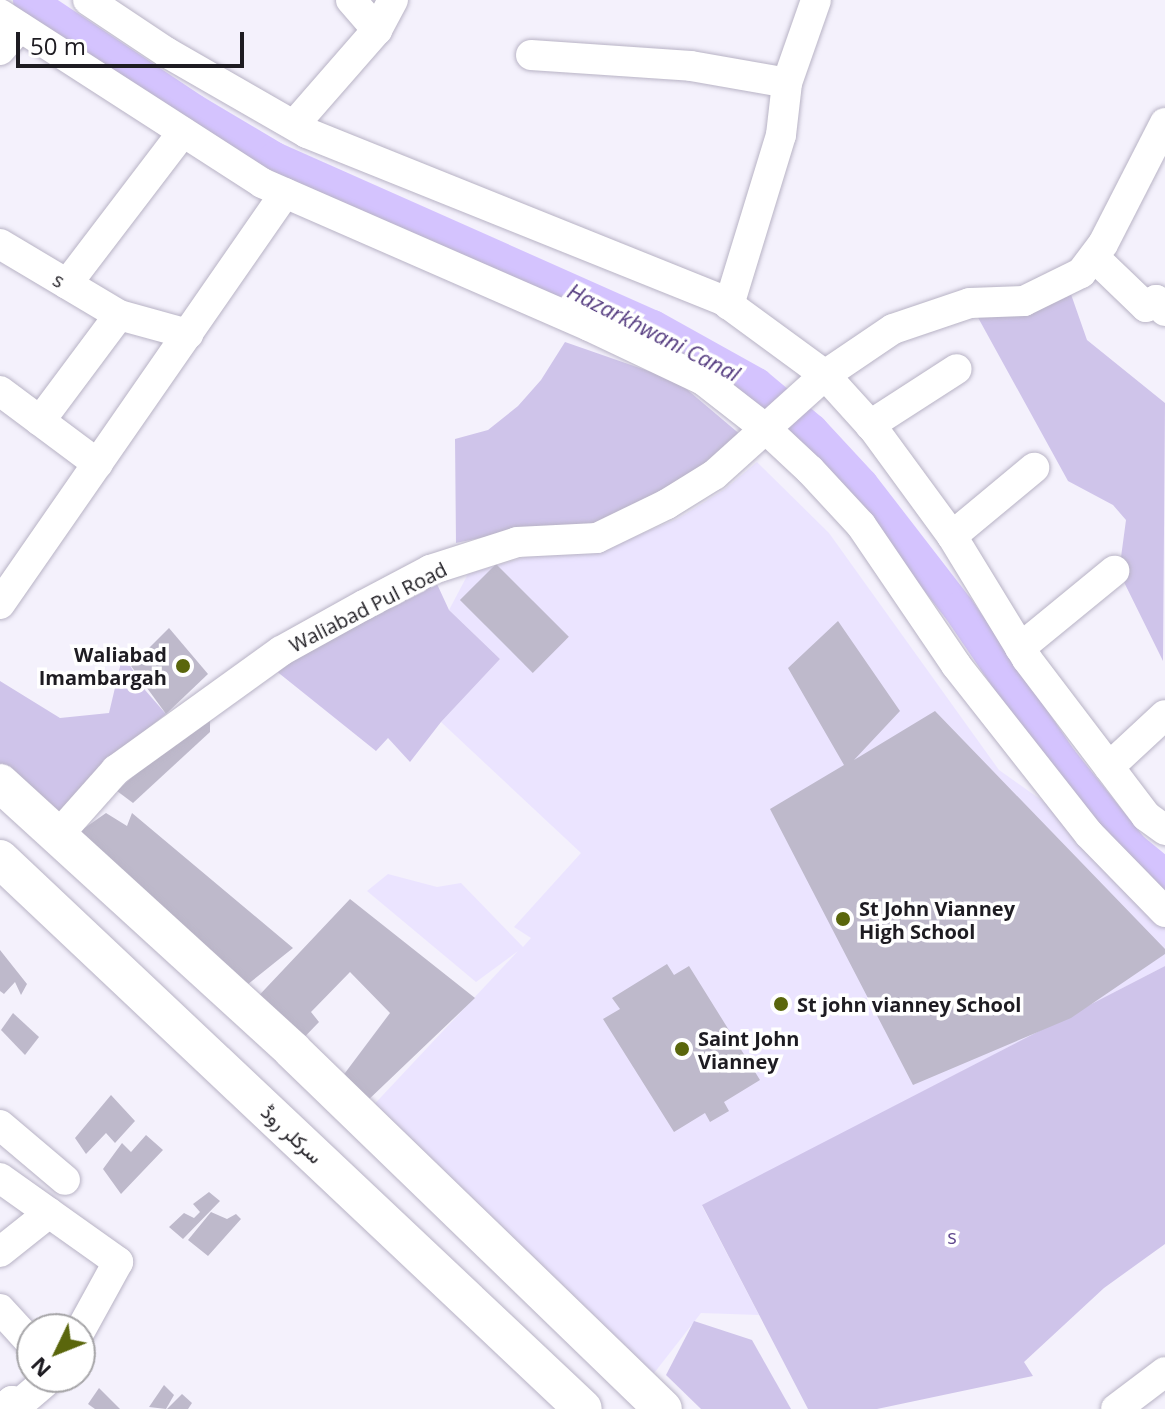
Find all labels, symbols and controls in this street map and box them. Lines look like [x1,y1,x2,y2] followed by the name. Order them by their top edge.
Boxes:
[20,16,248,66] scale bar
[30,29,86,62] text: 50 m
[49,267,69,293] street label: s
[563,277,745,387] water label: Hazarkhwani Canal
[285,557,451,657] street label: Waliabad Pul Road
[39,642,167,689] place label: Waliabad Imambargah
[174,657,192,675] marker: Waliabad Imambargah
[859,896,1015,943] place label: St John Vianney High School
[834,910,852,928] marker: St John Vianney High School
[797,992,1021,1016] place label: St john vianney School
[772,995,790,1013] marker: St john vianney School
[698,1026,800,1073] place label: Saint John Vianney
[673,1040,691,1058] marker: Saint John Vianney
[256,1100,328,1168] street label: سرکلر روڈ
[947,1224,957,1248] park label: s
[16,1313,96,1393] north arrow
[23,1351,57,1385] text: N

